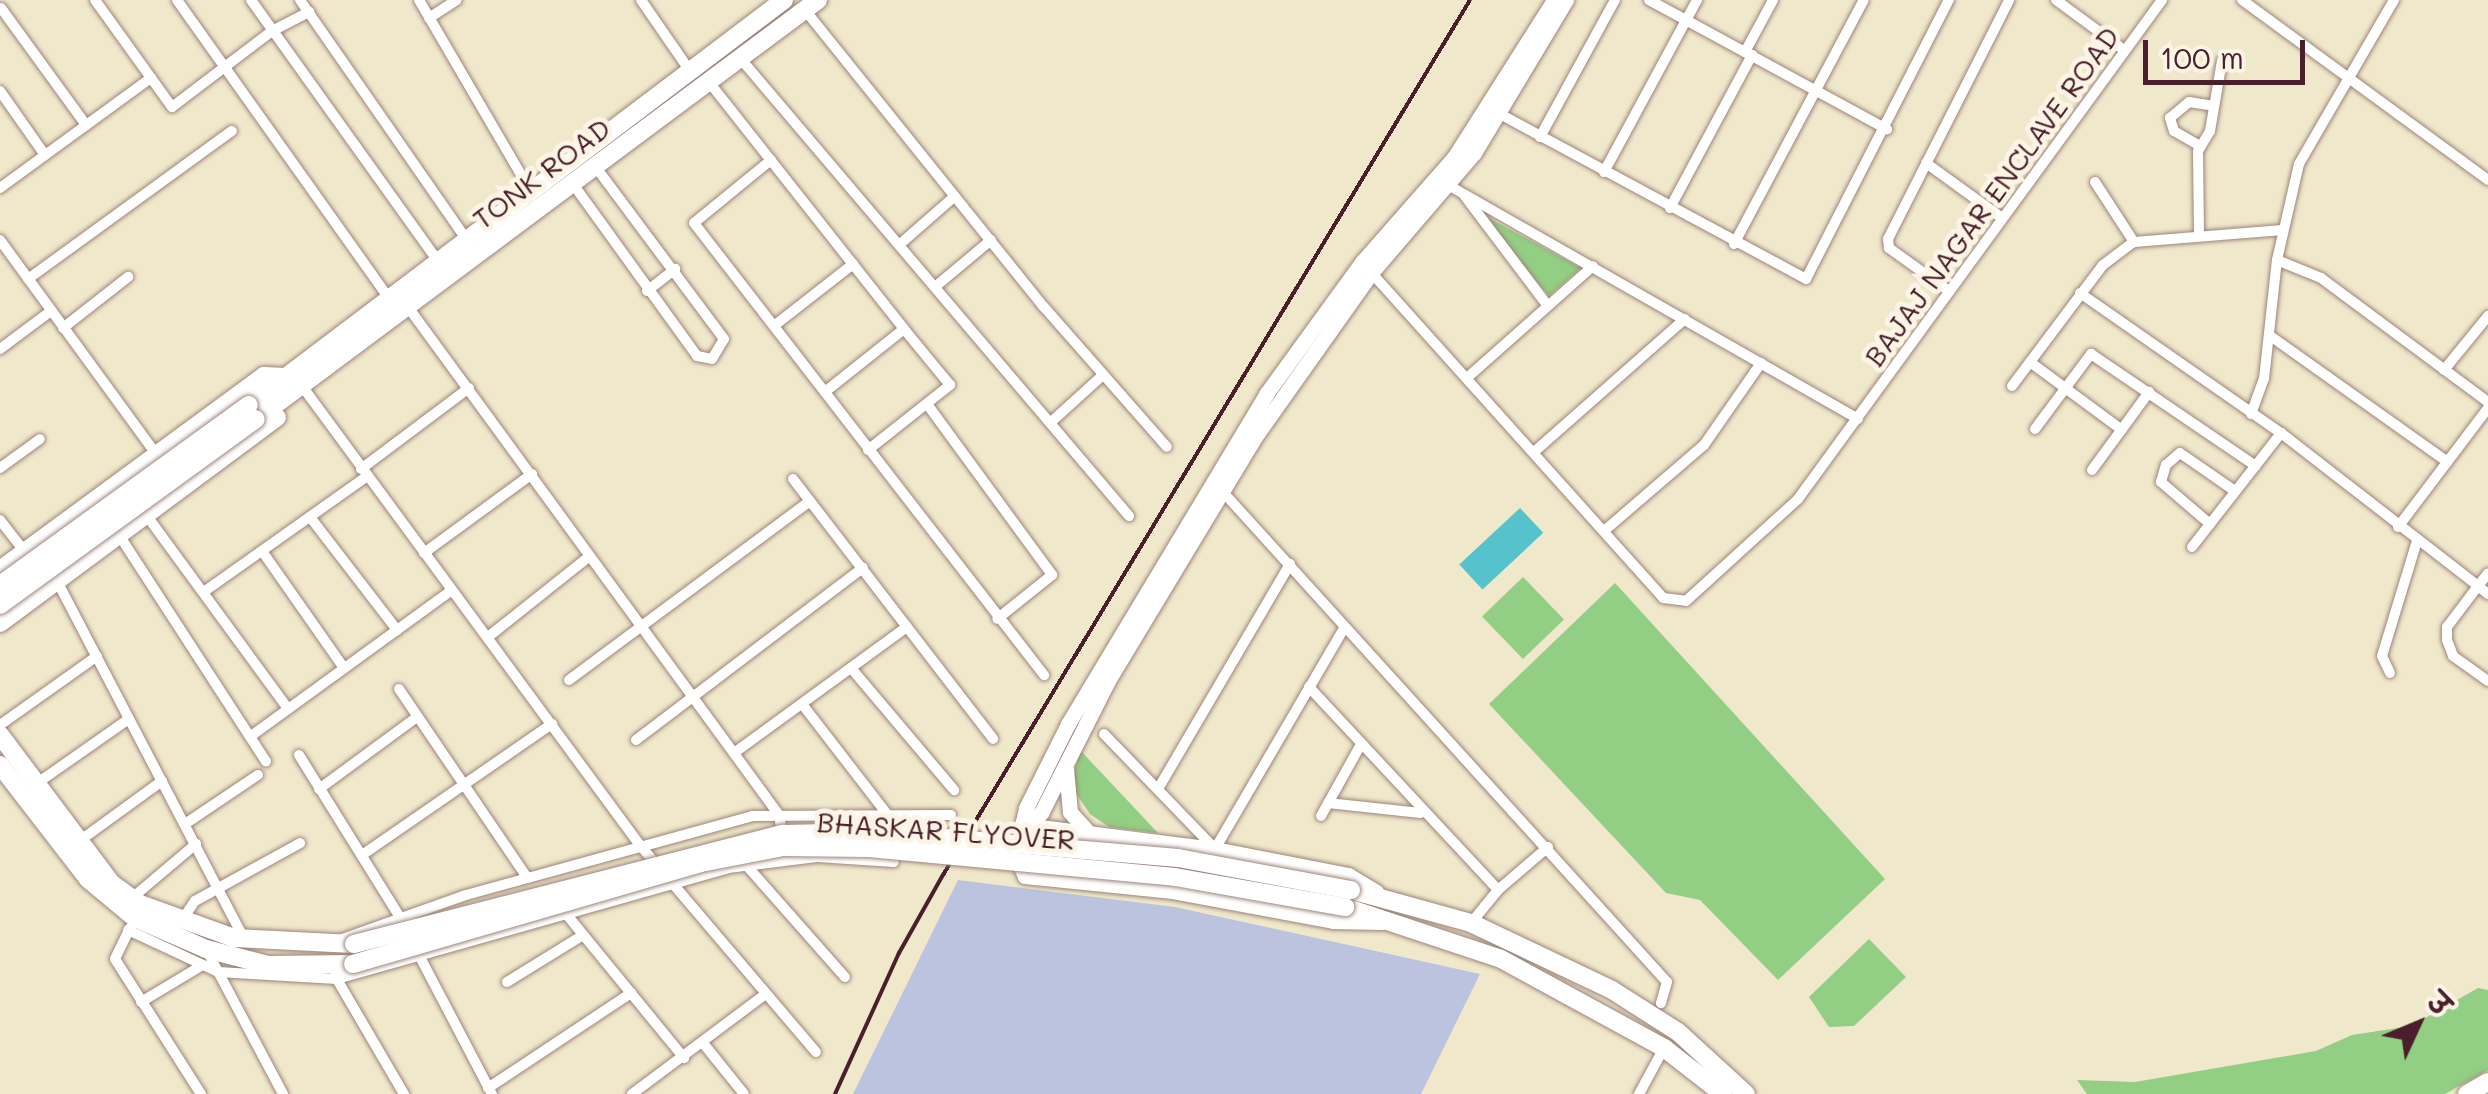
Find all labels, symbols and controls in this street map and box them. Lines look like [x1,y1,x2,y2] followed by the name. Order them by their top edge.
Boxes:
[1857,20,2125,372] street label: BAJAJ NAGAR ENCLAVE ROAD
[2148,20,2310,82] scale bar
[2160,37,2244,77] text: 100 m
[466,110,616,236] street label: TONK ROAD
[816,804,1076,856] street label: BHASKAR FLYOVER
[2368,974,2468,1074] north arrow
[2420,984,2459,1022] text: उ

